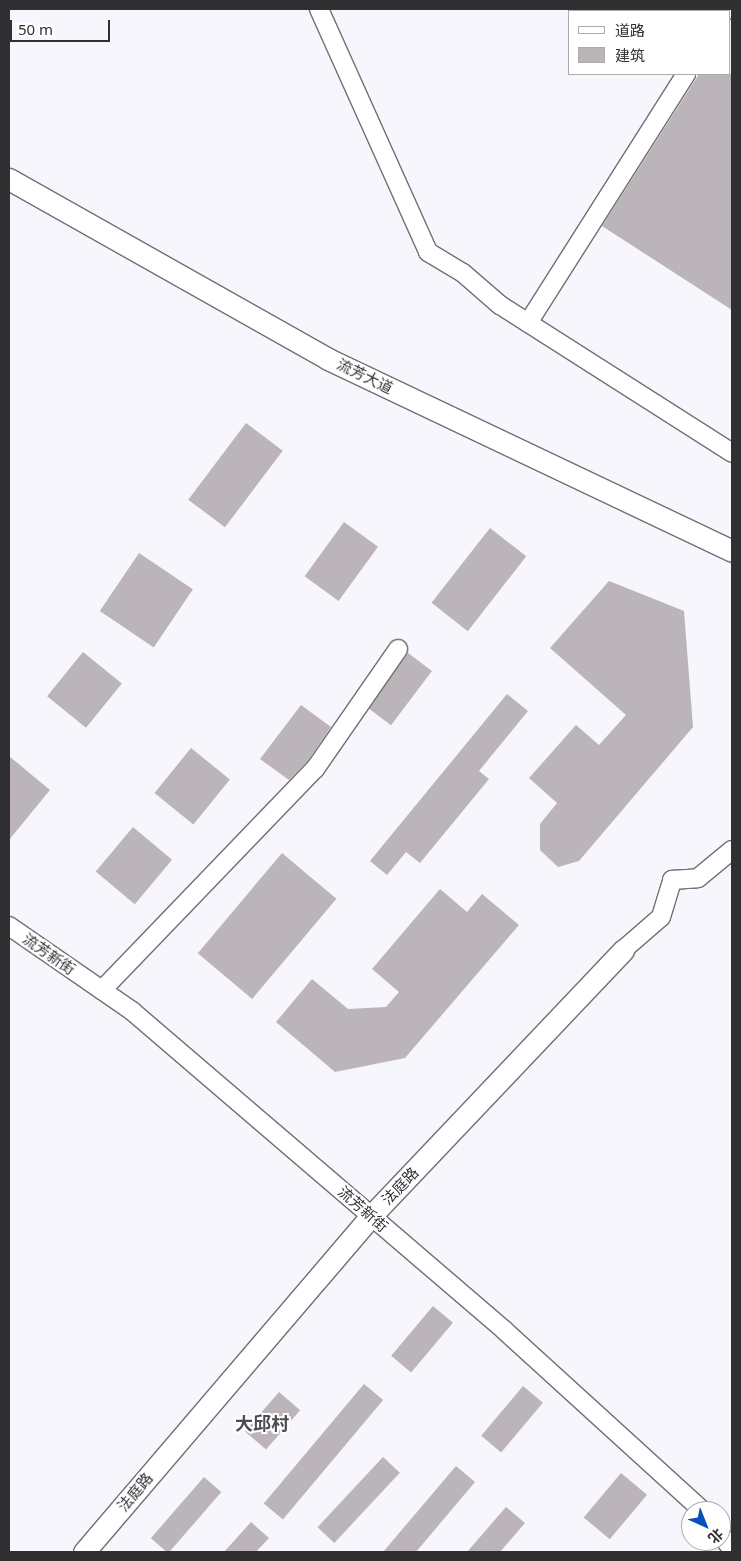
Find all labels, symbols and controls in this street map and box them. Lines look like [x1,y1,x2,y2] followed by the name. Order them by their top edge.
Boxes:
[12,10,112,42] scale bar
[568,10,731,75] legend
[18,19,53,39] text: 50 m
[615,20,645,40] text: 道路
[615,45,645,65] text: 建筑
[334,355,396,397] street label: 流芳大道
[19,929,79,979] street label: 流芳新街
[378,1164,422,1208] street label: 法庭路
[334,1183,392,1235] street label: 流芳新街
[235,1412,289,1434] district label: 大邱村
[114,1469,156,1515] street label: 法庭路
[681,1501,731,1551] north arrow
[704,1525,728,1548] text: 北

